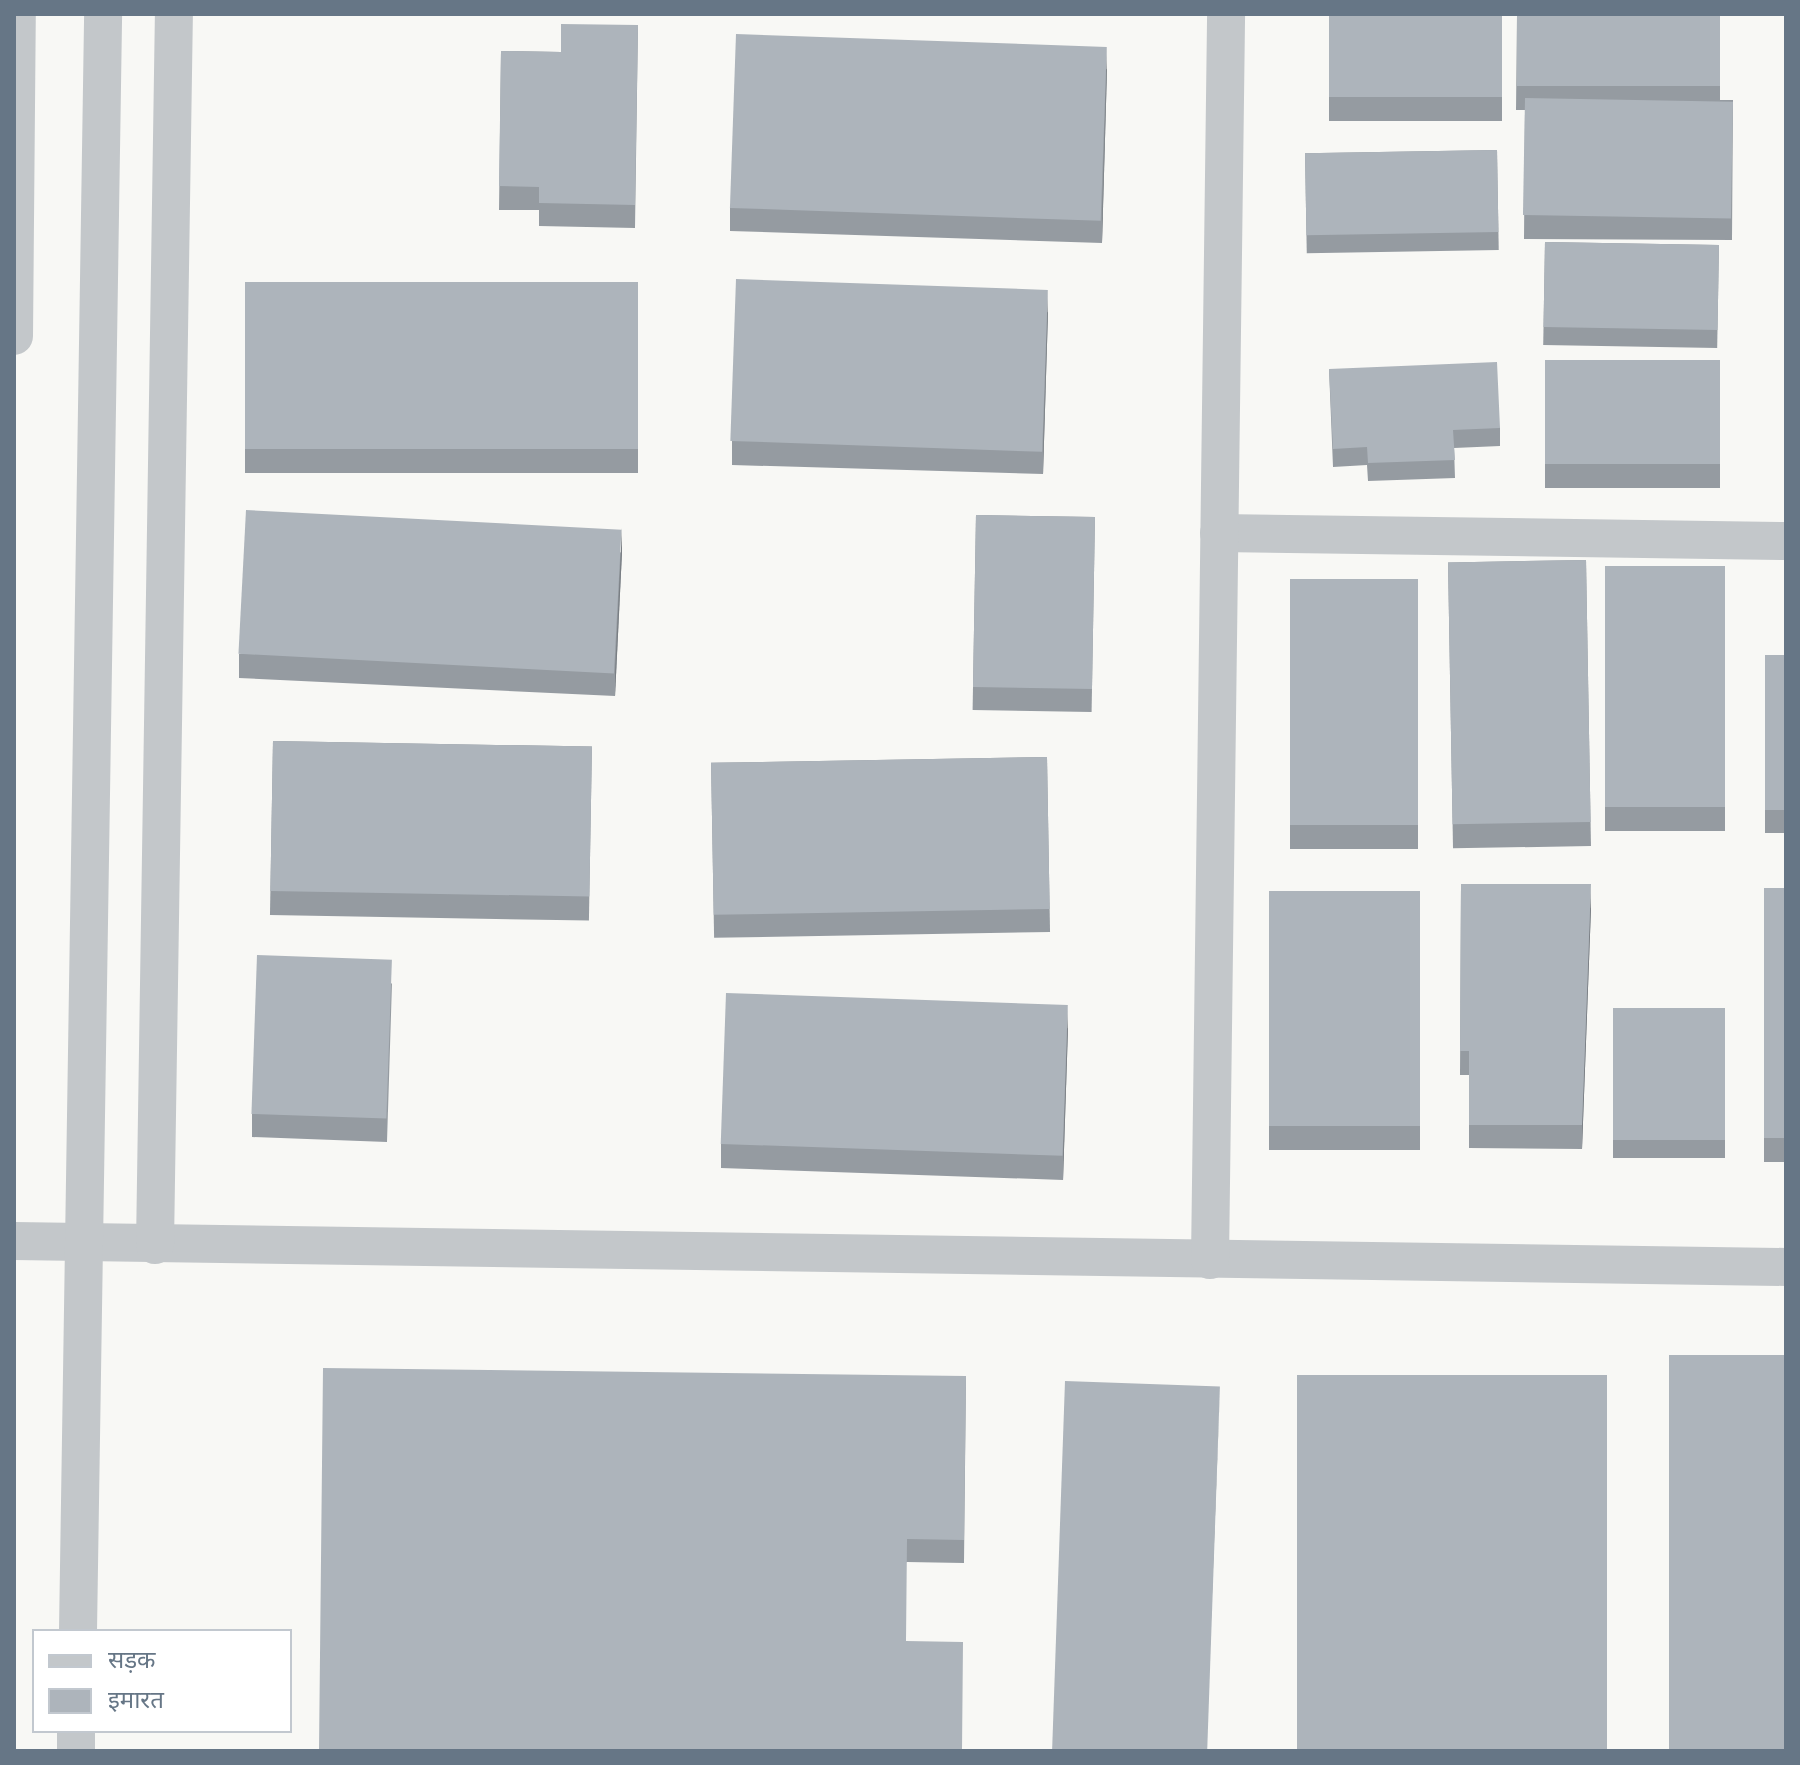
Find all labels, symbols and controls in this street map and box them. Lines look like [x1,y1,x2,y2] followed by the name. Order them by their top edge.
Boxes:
[32,1629,292,1733] legend
[108,1645,156,1674] text: सड़क
[108,1685,164,1714] text: इमारत

